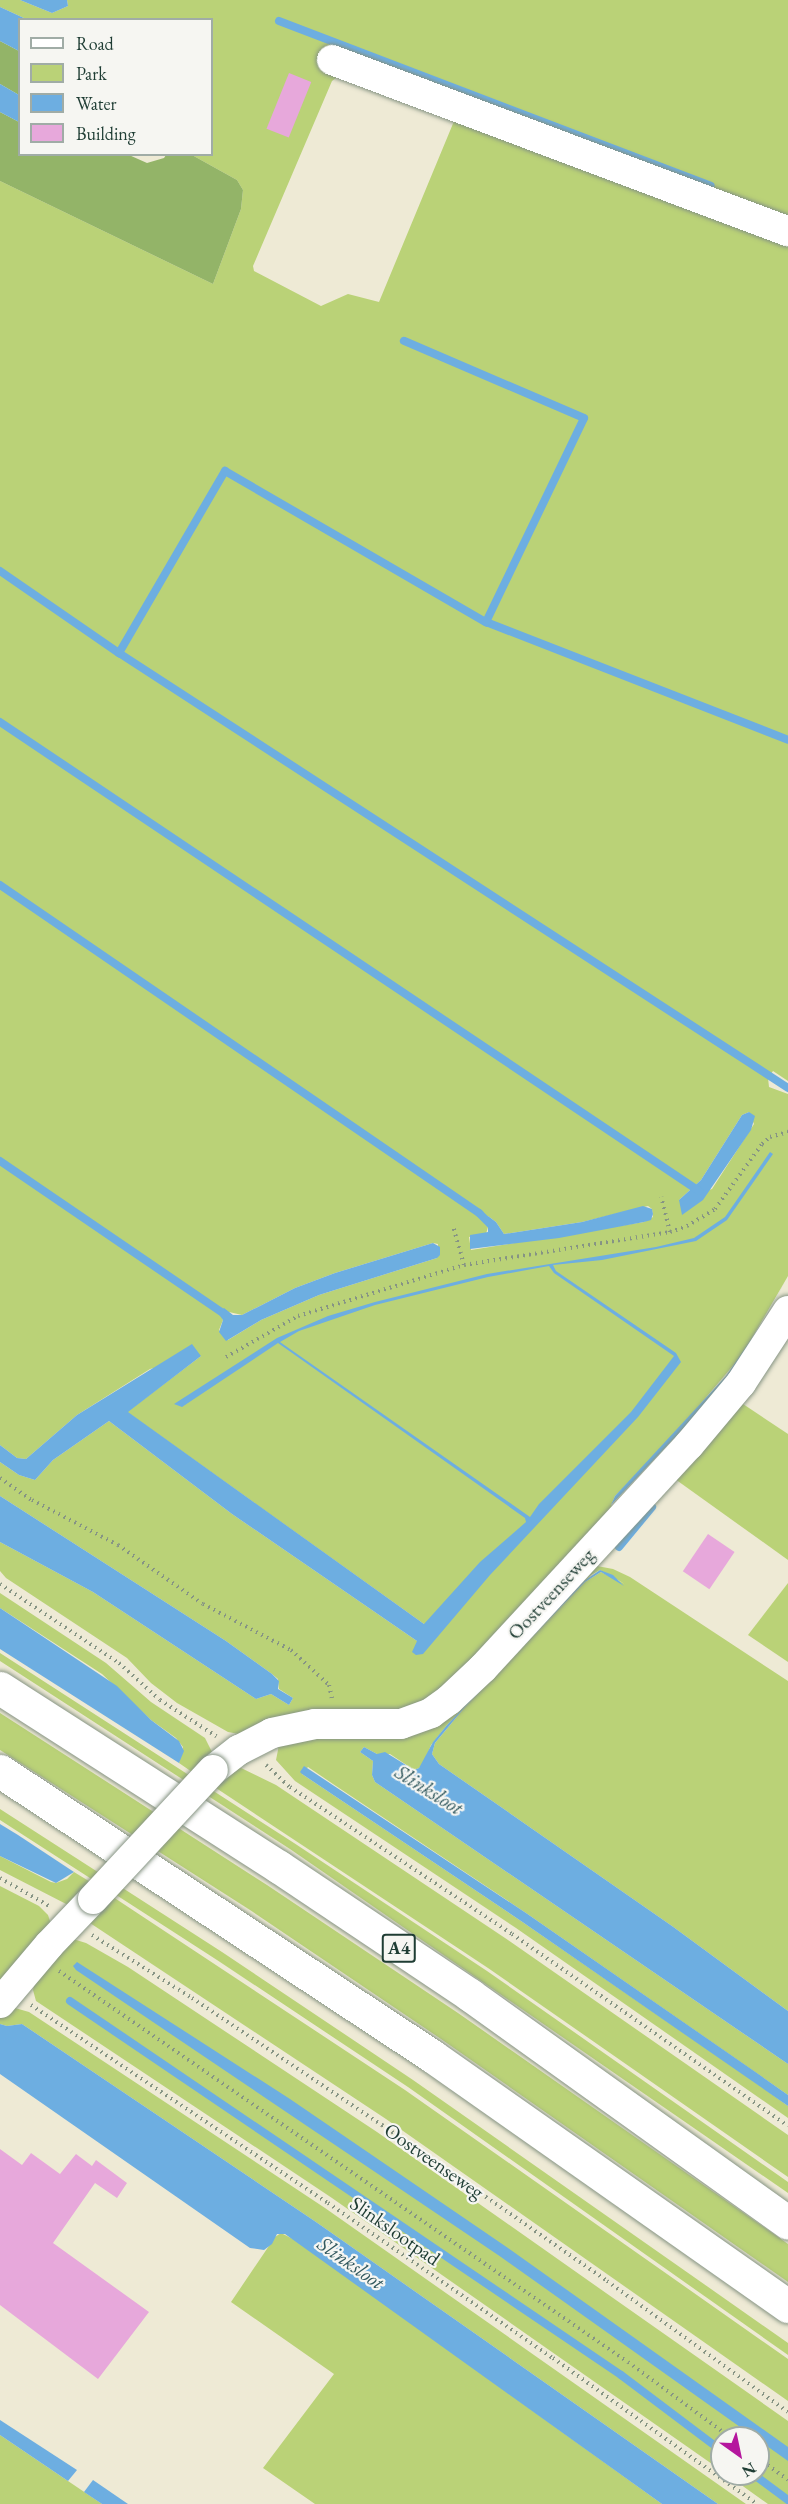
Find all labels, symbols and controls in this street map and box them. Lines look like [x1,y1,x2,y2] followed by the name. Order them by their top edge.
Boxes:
[18,18,213,156] legend
[76,32,114,55] text: Road
[76,62,107,85] text: Park
[76,92,117,115] text: Water
[76,122,136,145] text: Building
[503,1543,599,1645] street label: Oostveenseweg
[390,1759,468,1821] water label: Slinksloot
[381,1933,417,1963] road number: A4
[380,2118,488,2204] street label: Oostveenseweg
[345,2191,445,2271] street label: Slinkslootpad
[313,2231,389,2295] water label: Slinksloot
[710,2426,770,2486] north arrow
[738,2458,760,2482] text: N

